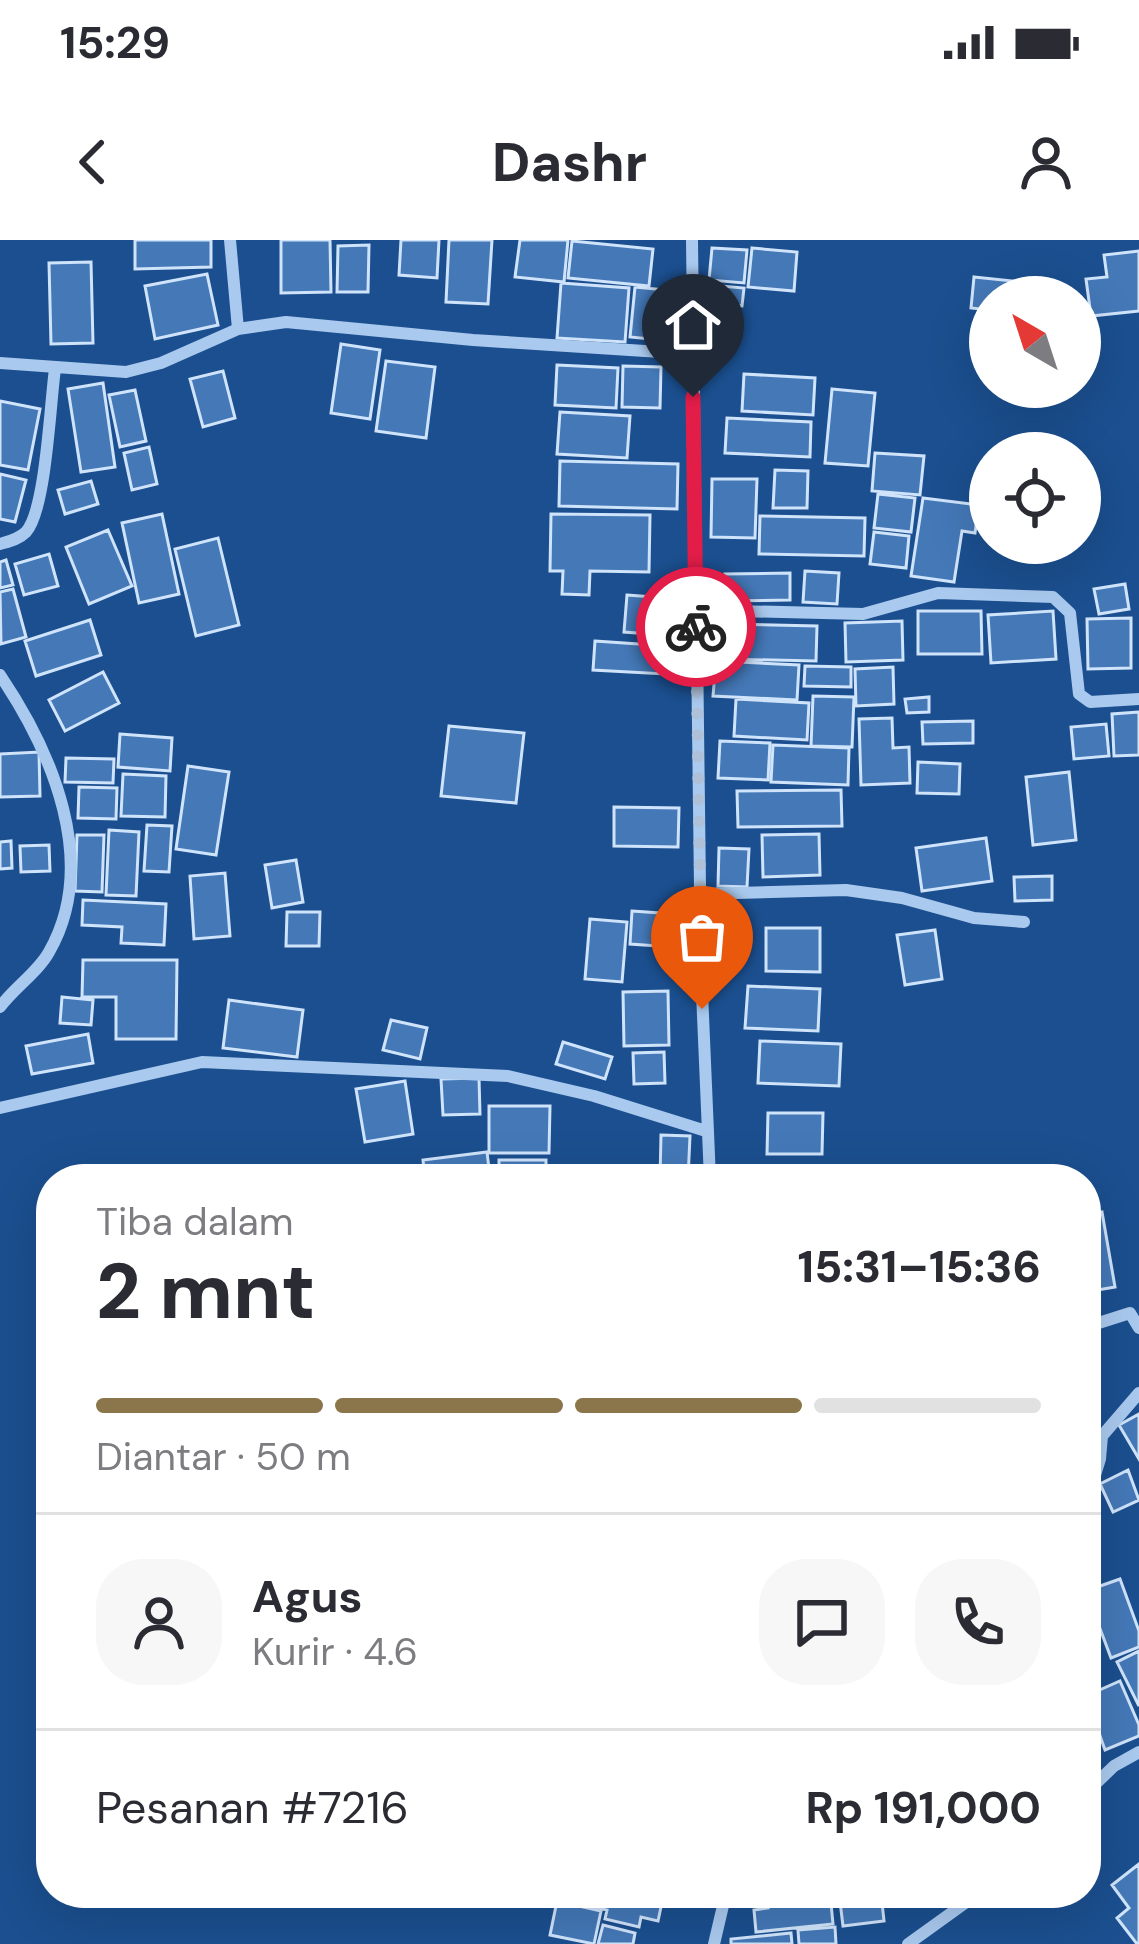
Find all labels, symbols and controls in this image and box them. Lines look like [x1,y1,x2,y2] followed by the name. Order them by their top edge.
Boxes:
[60,13,170,72] text: 15:29
[492,127,647,198] text: Dashr
[60,129,126,195] icon: back
[1013,129,1079,195] icon: person
[642,274,744,397] pin
[969,276,1101,408] north arrow
[969,276,1101,564] map controls
[660,292,726,358] icon: home
[969,432,1101,564] button: locate
[636,567,756,687] courier
[663,594,729,660] icon: bike
[651,886,753,1009] pin
[669,904,735,970] icon: bag
[96,1196,294,1247] text: Tiba dalam
[798,1237,1041,1296] text: 15:31–15:36
[96,1241,316,1342] text: 2 mnt
[96,1431,351,1482] text: Diantar · 50 m
[96,1559,222,1685] button: person
[759,1559,885,1685] button: chat
[915,1559,1041,1685] button: phone
[252,1567,362,1626] text: Agus
[252,1626,418,1677] text: Kurir · 4.6
[96,1778,409,1837] text: Pesanan #7216
[805,1778,1041,1837] text: Rp 191,000

